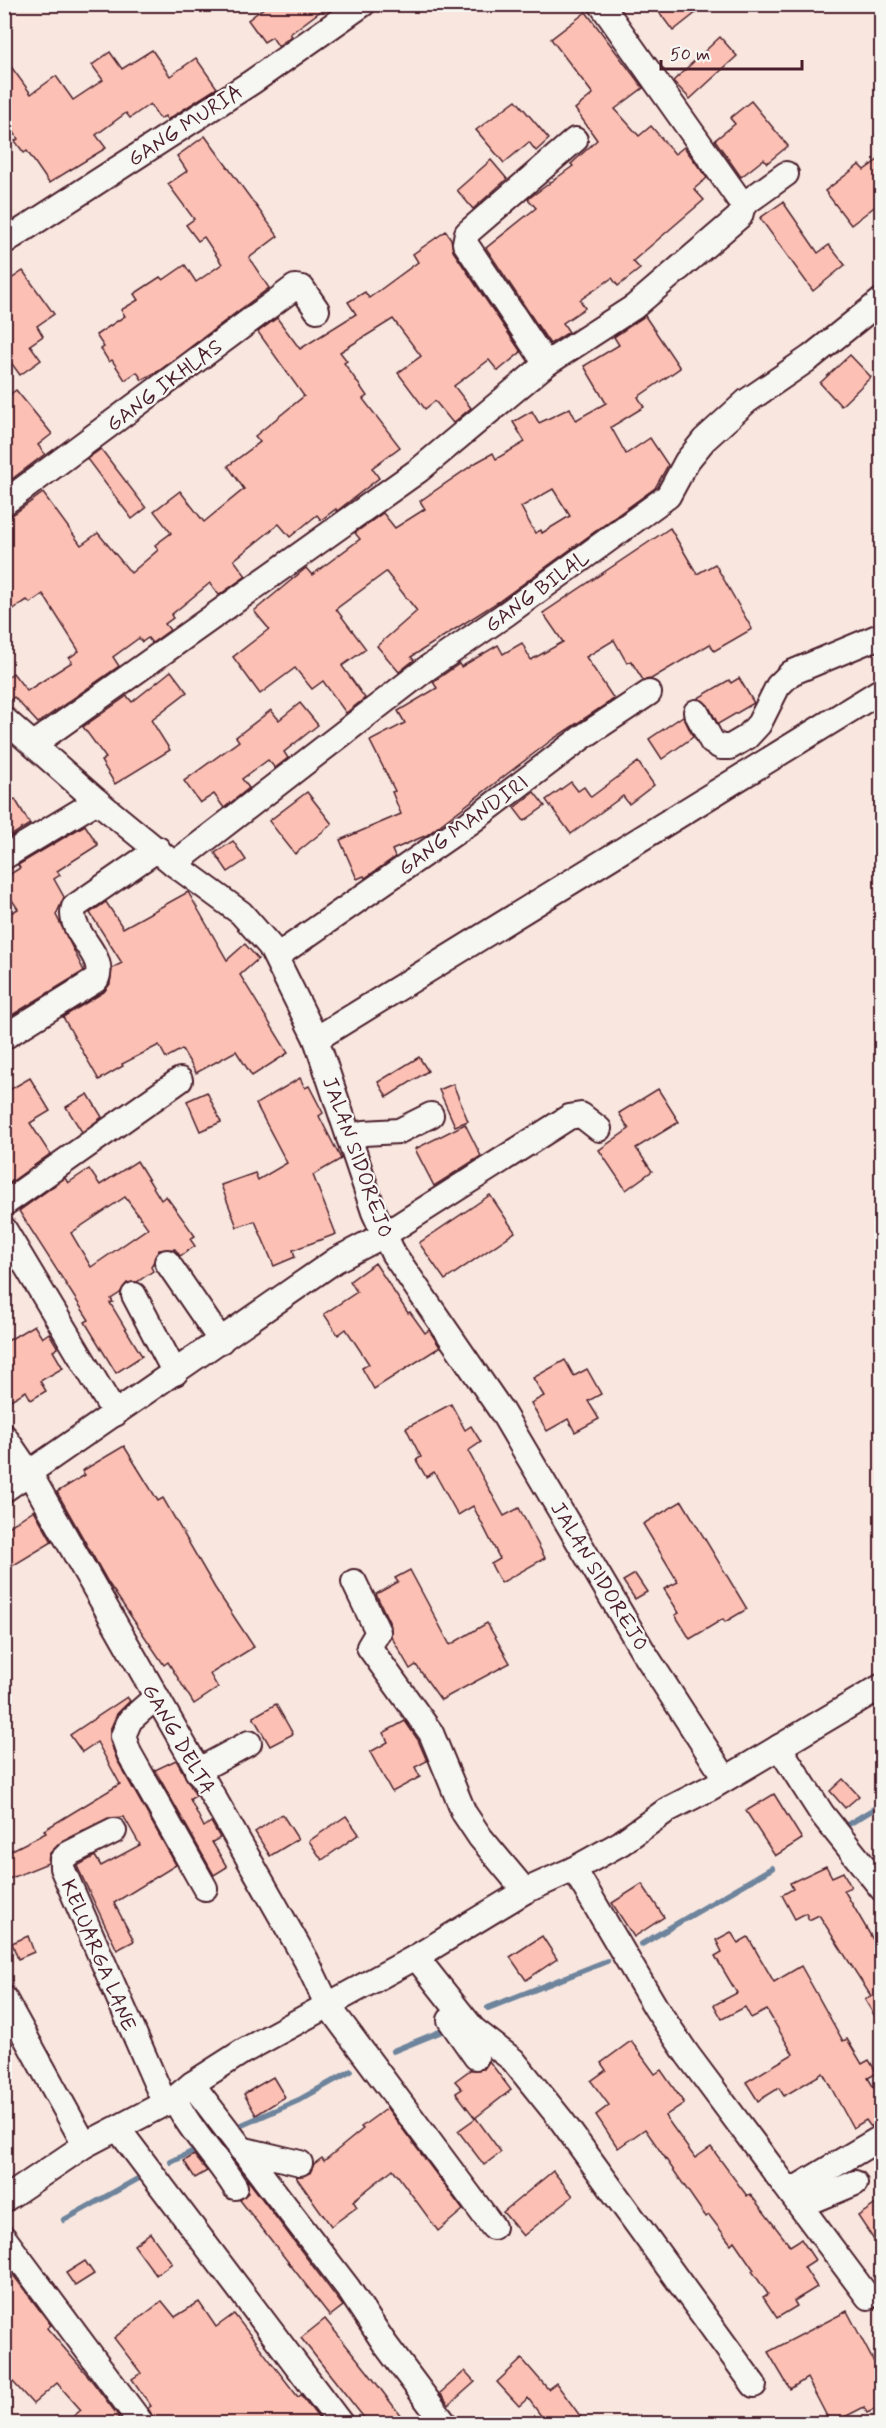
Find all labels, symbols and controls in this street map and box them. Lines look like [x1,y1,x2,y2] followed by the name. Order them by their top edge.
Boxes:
[661,33,802,71] scale bar
[670,43,710,67] text: 50 m
[123,78,248,173] street label: GANG MURIA
[101,333,228,439] street label: GANG IKHLAS
[479,544,596,639] street label: GANG BILAL
[393,769,534,883] street label: GANG MANDIRI
[315,1073,399,1242] street label: JALAN SIDOREJO
[543,1497,655,1656] street label: JALAN SIDOREJO
[135,1679,221,1800] street label: GANG DELTA
[54,1875,143,2035] street label: KELUARGA LANE

